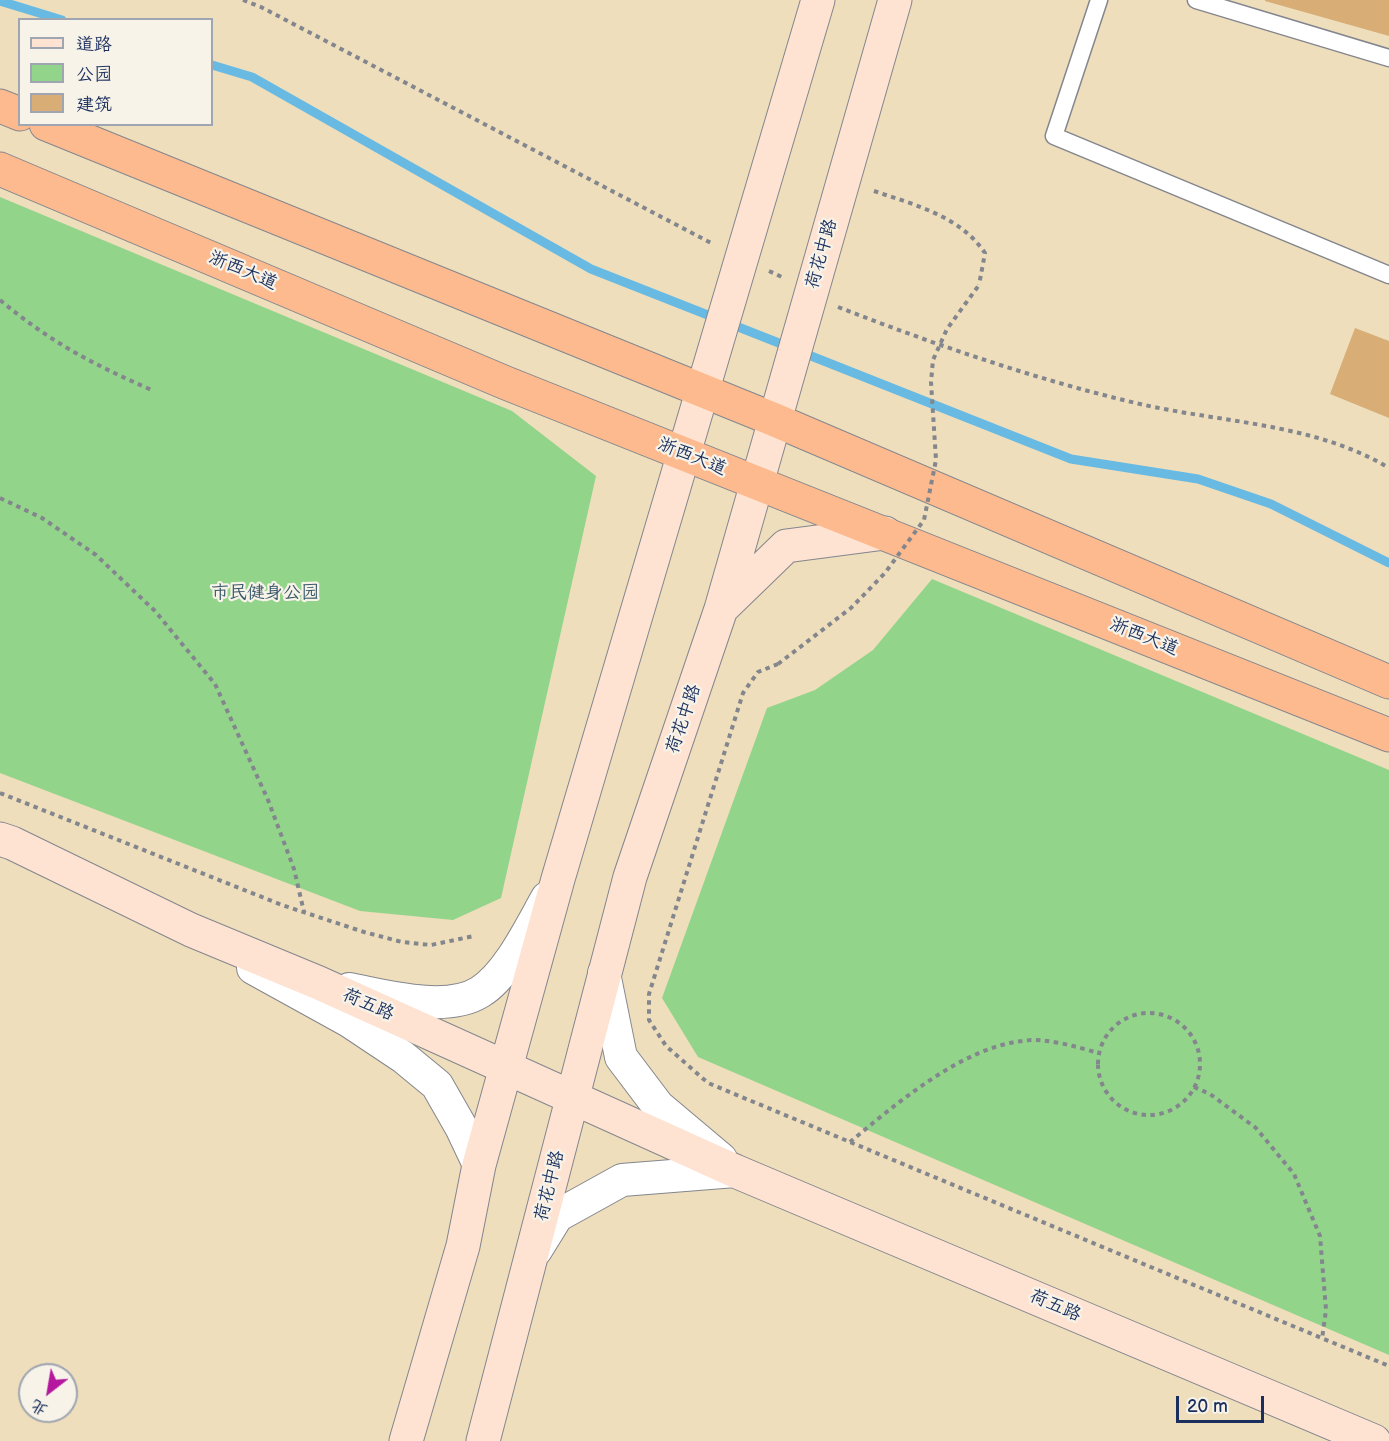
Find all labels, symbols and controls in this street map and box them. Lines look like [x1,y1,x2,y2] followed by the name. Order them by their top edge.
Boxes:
[18,18,213,126] legend
[76,34,112,55] text: 道路
[76,64,112,85] text: 公园
[76,94,112,115] text: 建筑
[802,216,842,292] street label: 荷花中路
[206,247,280,295] street label: 浙西大道
[655,434,729,480] street label: 浙西大道
[211,582,319,604] park label: 市民健身公园
[1107,614,1181,660] street label: 浙西大道
[662,681,706,757] street label: 荷花中路
[339,984,397,1026] street label: 荷五路
[531,1148,569,1224] street label: 荷花中路
[1026,1286,1084,1326] street label: 荷五路
[18,1363,78,1423] north arrow
[1179,1384,1268,1422] scale bar
[28,1395,51,1419] text: 北
[1187,1396,1228,1417] text: 20 m

